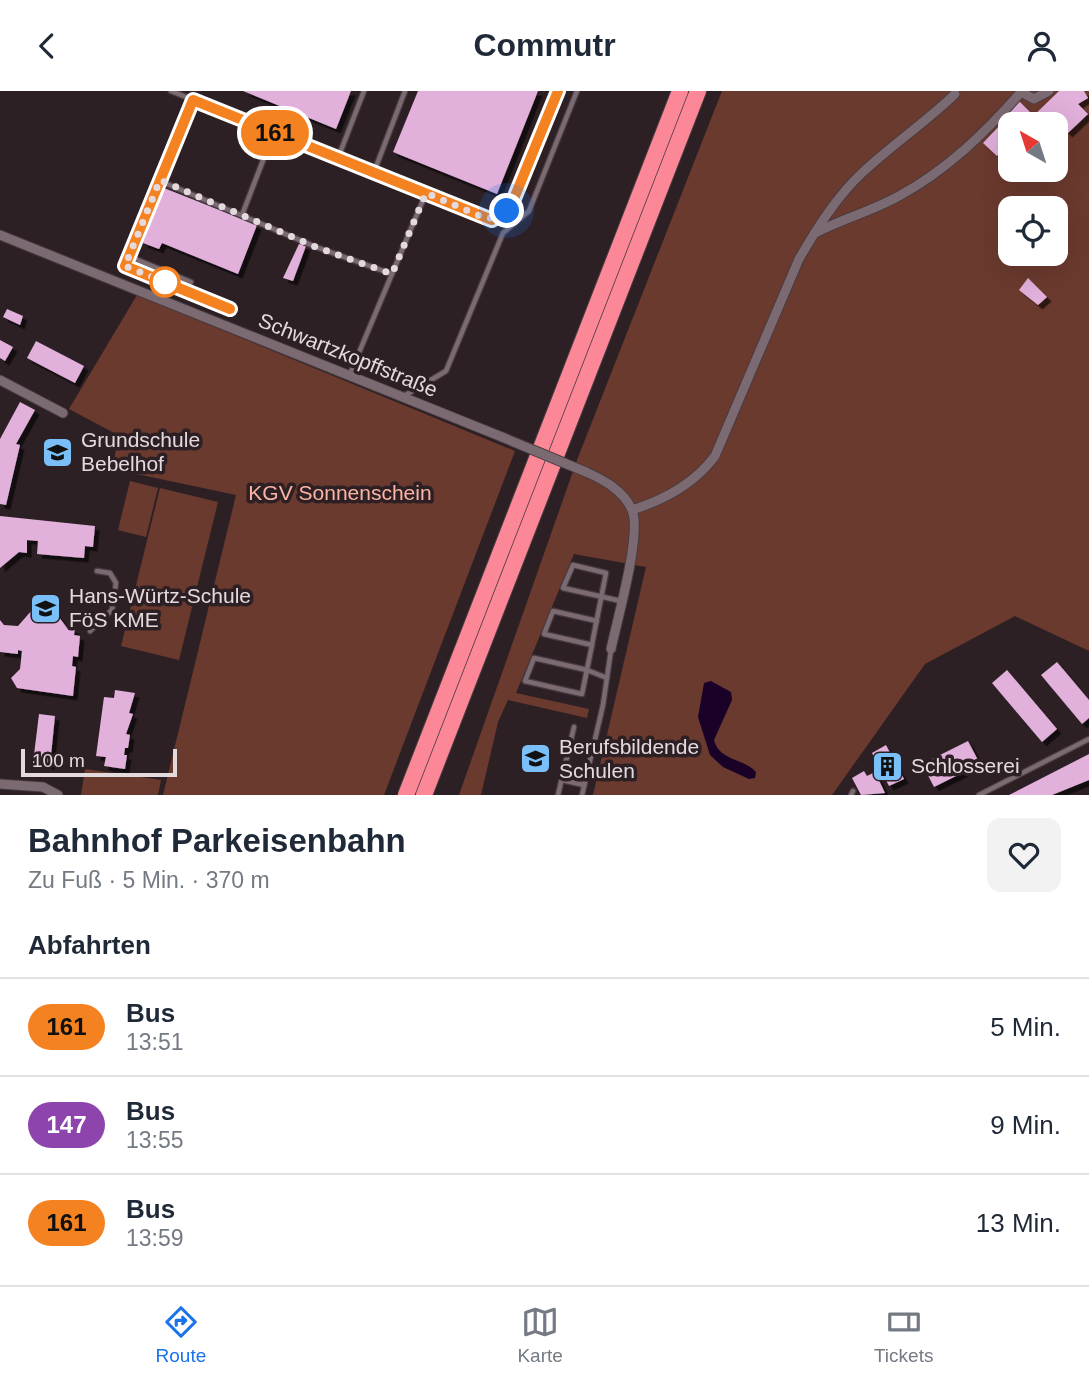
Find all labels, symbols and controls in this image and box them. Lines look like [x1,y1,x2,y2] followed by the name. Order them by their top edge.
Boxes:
[28,27,66,65] icon: back
[473,27,616,63] text: Commutr
[1023,27,1061,65] icon: person
[235,110,315,156] line badge: 161
[998,112,1068,182] north arrow
[998,112,1068,266] map controls
[255,119,295,146] text: 161
[489,193,524,228] your location
[998,196,1068,266] button: locate
[150,267,180,297] unlabelled marker
[255,308,441,401] street label: Schwartzkopffstraße
[81,428,200,475] place label: Grundschule Bebelhof
[41,435,75,469] school or university icon: Grundschule Bebelhof
[248,481,432,504] park label: KGV Sonnenschein
[69,584,251,631] place label: Hans-Würtz-Schule FöS KME
[29,591,63,625] school or university icon: Hans-Würtz-Schule FöS KME
[559,735,699,782] place label: Berufsbildende Schulen
[519,742,553,776] school or university icon: Berufsbildende Schulen
[21,746,177,778] scale bar
[871,749,905,783] building icon: Schlosserei
[32,750,85,771] text: 100 m
[911,754,1020,777] place label: Schlosserei
[987,818,1061,892] button: heart
[28,822,406,859] text: Bahnhof Parkeisenbahn
[28,867,270,893] text: Zu Fuß · 5 Min. · 370 m
[28,930,151,960] text: Abfahrten
[126,998,175,1028] text: Bus
[990,1012,1061,1042] text: 5 Min.
[46,1013,87,1040] text: 161
[126,1029,184,1055] text: 13:51
[126,1096,175,1126] text: Bus
[990,1110,1061,1140] text: 9 Min.
[46,1111,87,1138] text: 147
[126,1127,184,1153] text: 13:55
[126,1194,175,1224] text: Bus
[976,1208,1061,1238] text: 13 Min.
[46,1209,87,1236] text: 161
[126,1225,184,1251] text: 13:59
[156,1303,206,1367] tab: Route
[517,1303,563,1367] tab: Karte
[874,1303,933,1367] tab: Tickets

